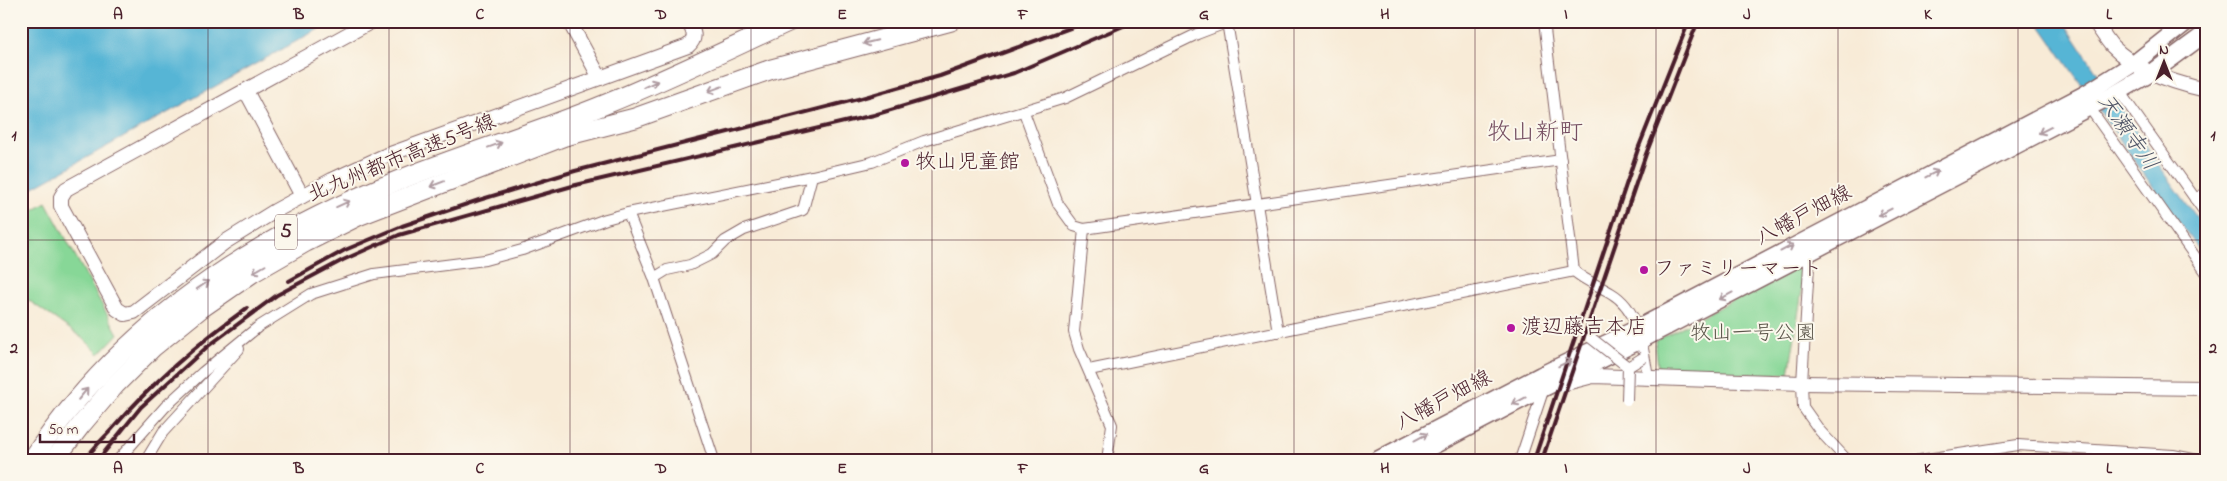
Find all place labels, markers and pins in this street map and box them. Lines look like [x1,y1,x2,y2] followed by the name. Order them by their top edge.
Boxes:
[915,148,1020,178] place label: 牧山児童館
[899,157,911,169] marker: 牧山児童館
[1654,255,1822,285] place label: ファミリーマート
[1638,264,1650,276] marker: ファミリーマート
[1521,313,1647,343] place label: 渡辺藤吉本店
[1505,322,1517,334] marker: 渡辺藤吉本店

